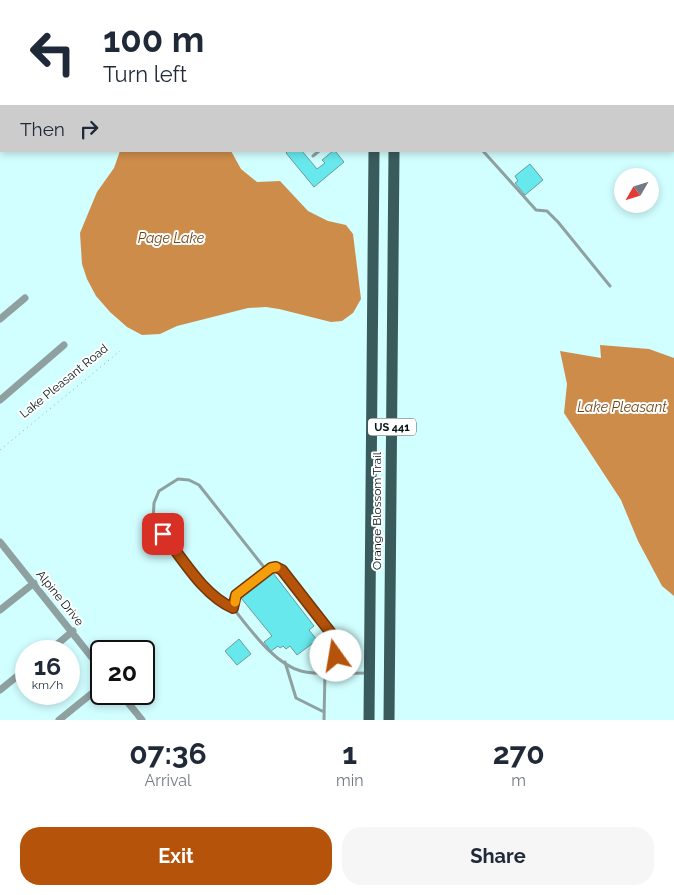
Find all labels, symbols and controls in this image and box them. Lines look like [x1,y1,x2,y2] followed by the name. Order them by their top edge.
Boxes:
[103,19,204,60] text: 100 m
[20,20,85,85] icon: left
[103,61,187,87] text: Turn left
[75,115,103,143] icon: right
[20,118,65,140] text: Then
[614,168,659,212] north arrow
[614,168,659,213] map controls
[138,230,205,246] water label: Page Lake
[17,341,111,421] street label: Lake Pleasant Road
[577,399,667,415] water label: Lake Pleasant
[368,418,416,436] road number: US 441
[370,451,384,570] street label: Orange Blossom Trail
[142,513,184,555] pin
[149,520,177,548] icon: arrive
[33,568,87,628] street label: Alpine Drive
[309,629,361,681] position arrow
[90,640,155,705] speed limit sign: 20
[34,651,61,681] text: 16
[32,678,63,692] text: km/h
[129,736,207,771] text: 07:36
[342,736,357,771] text: 1
[493,736,545,771] text: 270
[145,771,191,790] text: Arrival
[336,771,363,790] text: min
[511,771,526,790] text: m
[20,827,332,885] button: Exit
[342,827,654,885] button: Share

